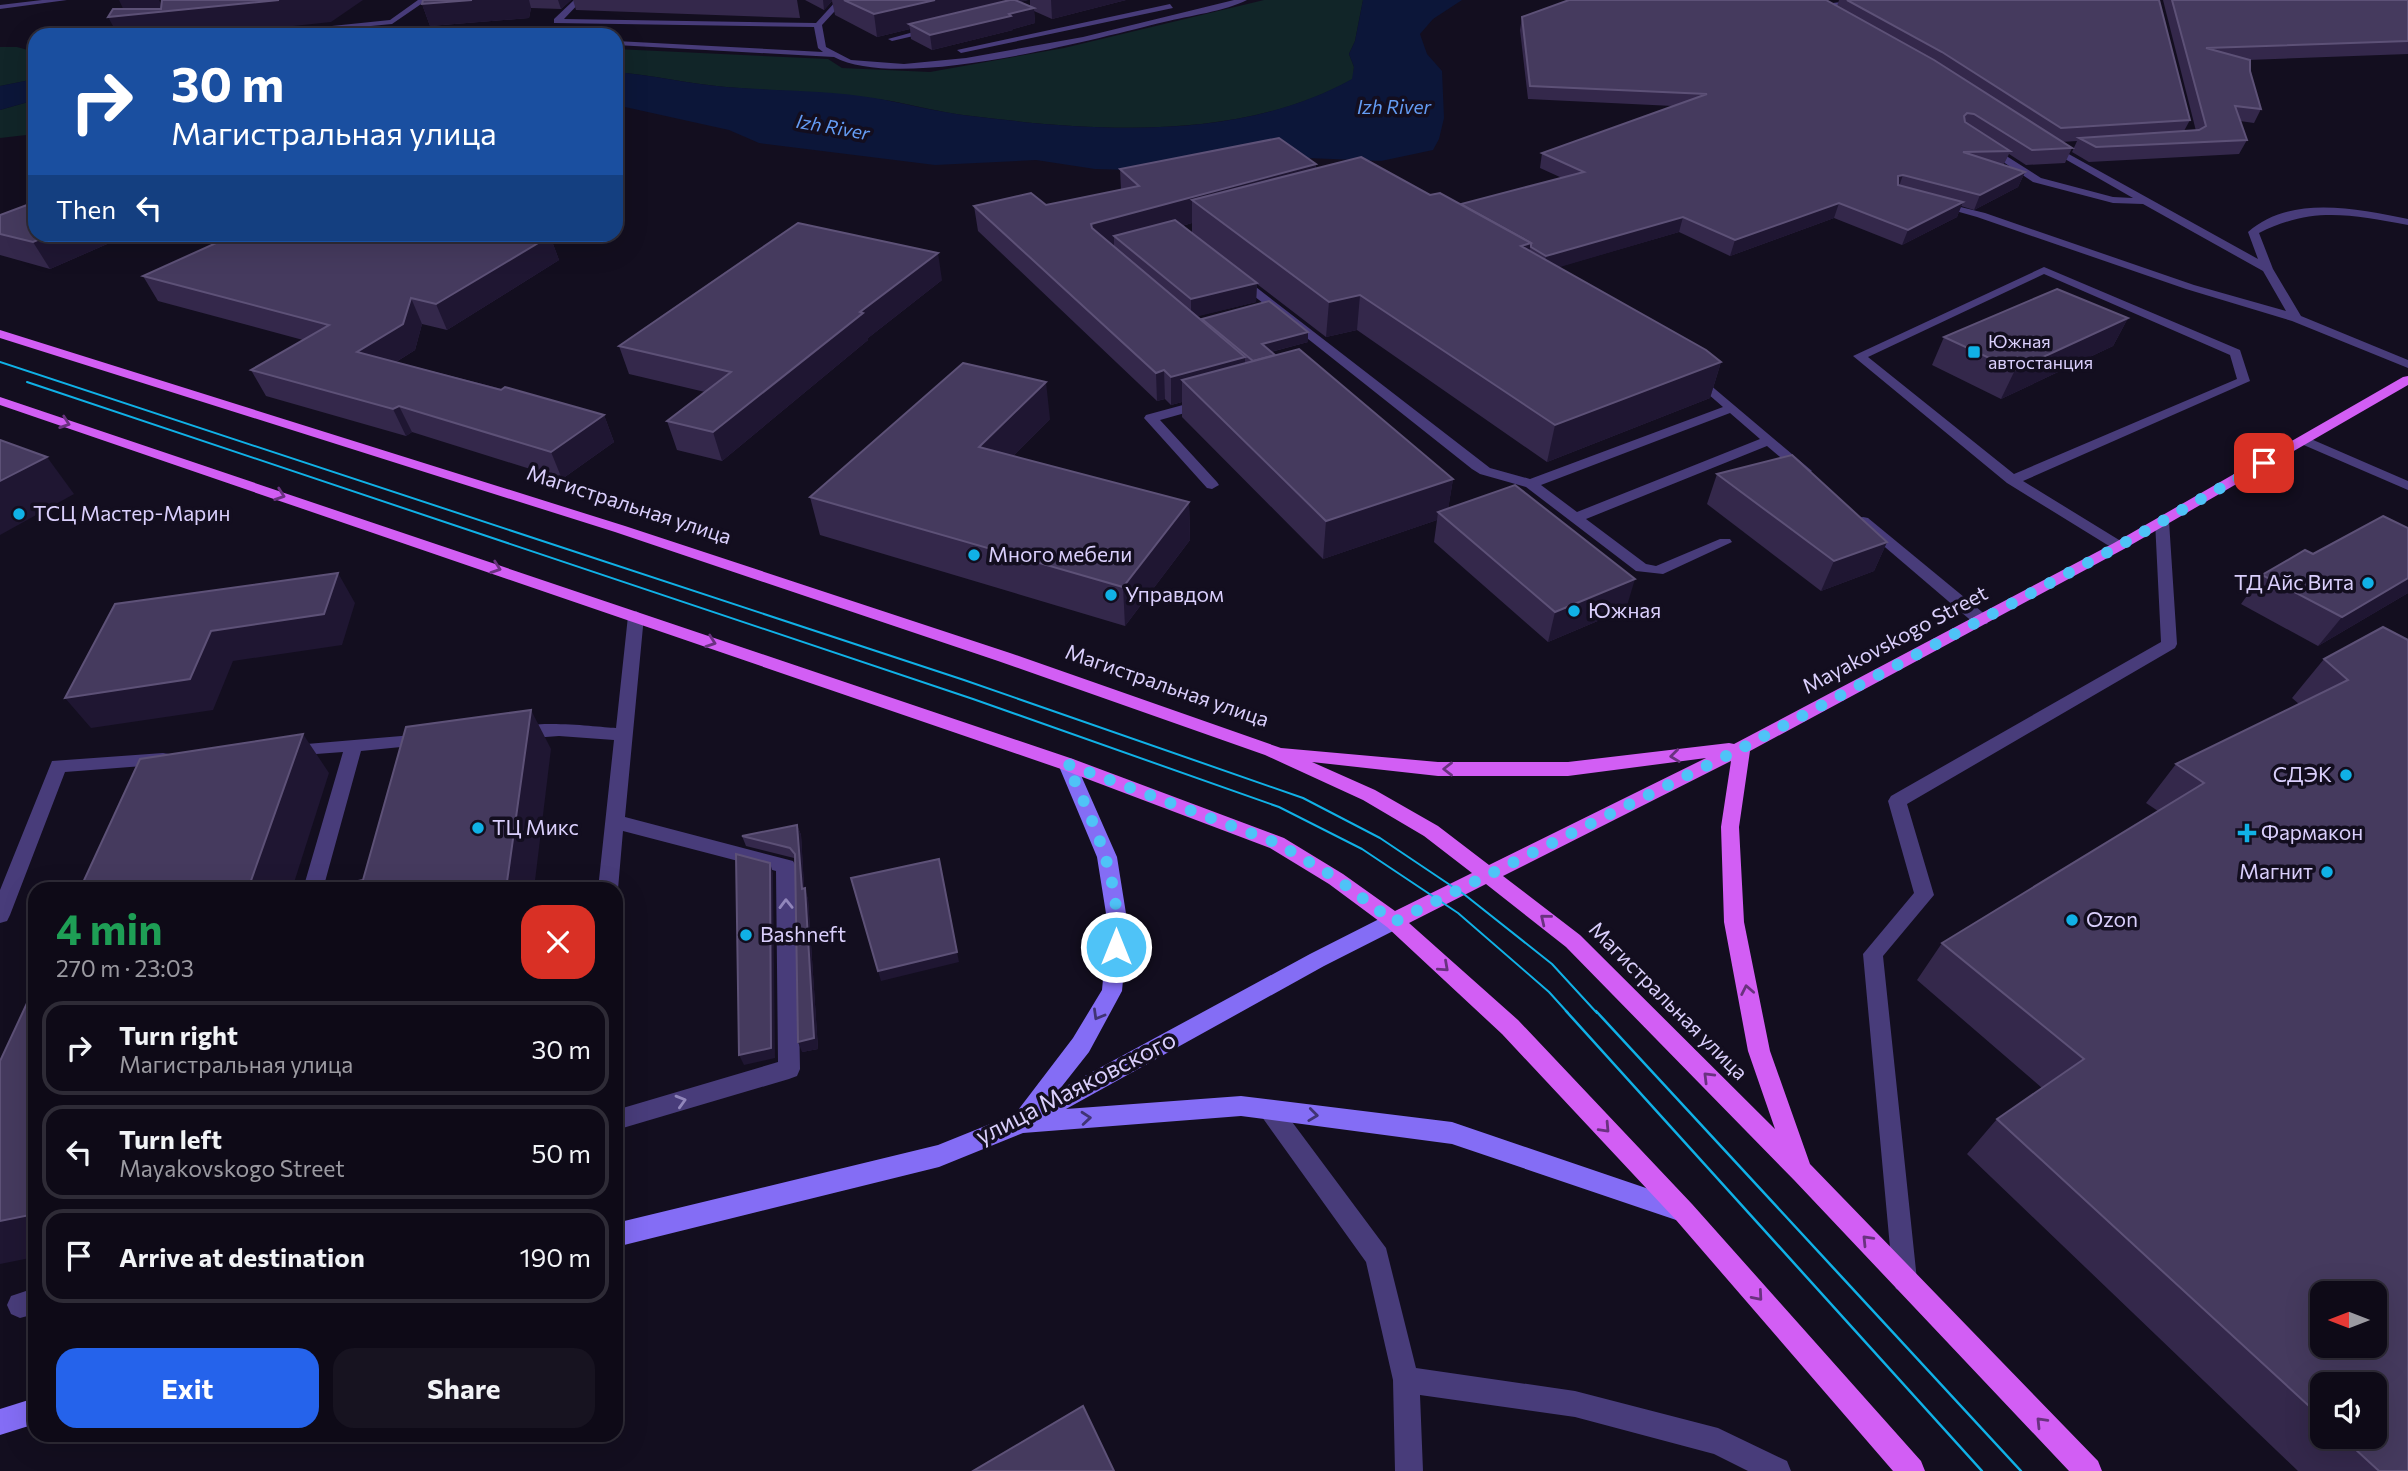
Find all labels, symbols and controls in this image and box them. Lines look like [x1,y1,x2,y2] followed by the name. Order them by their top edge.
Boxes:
[171,52,284,112] text: 30 m
[56,56,147,147] icon: right
[1357,95,1432,118] water label: Izh River
[795,109,873,145] water label: Izh River
[171,112,497,152] text: Магистральная улица
[130,189,168,227] icon: left
[56,193,116,224] text: Then
[1988,330,2093,373] place label: Южная автостанция
[1966,344,1982,360] marker: Южная автостанция
[58,414,70,429] one-way arrow
[2234,433,2294,493] pin
[2245,444,2283,482] icon: arrive
[524,459,735,548] street label: Магистральная улица
[274,487,286,501] one-way arrow
[33,500,230,525] place label: ТСЦ Мастер-Марин
[11,506,27,522] marker: ТСЦ Мастер-Марин
[988,541,1132,566] place label: Много мебели
[966,547,982,563] marker: Много мебели
[489,560,501,574] one-way arrow
[2234,569,2354,594] place label: ТД Айс Вита
[2360,575,2376,591] marker: ТД Айс Вита
[1797,579,1991,698] street label: Mayakovskogo Street
[1125,581,1224,606] place label: Управдом
[1103,587,1119,603] marker: Управдом
[1588,597,1661,622] place label: Южная
[1566,603,1582,619] marker: Южная
[704,634,717,648] one-way arrow
[1062,638,1273,731] street label: Магистральная улица
[1669,748,1681,763] one-way arrow
[1442,761,1453,777] one-way arrow
[2273,761,2332,786] place label: СДЭК
[2338,767,2354,783] marker: СДЭК
[492,814,579,839] place label: ТЦ Микс
[2261,819,2363,844] place label: Фармакон
[470,820,486,836] marker: ТЦ Микс
[2239,825,2255,841] marker: Фармакон
[2239,858,2313,883] place label: Магнит
[2319,864,2335,880] marker: Магнит
[779,899,794,910] one-way arrow
[56,902,162,954] text: 4 min
[521,905,595,979] button: close
[2086,906,2138,931] place label: Ozon
[1079,910,1153,984] position arrow
[2064,912,2080,928] marker: Ozon
[1540,914,1552,927] one-way arrow
[1585,916,1753,1084] street label: Магистральная улица
[760,921,846,946] place label: Bashneft
[738,927,754,943] marker: Bashneft
[56,954,194,982] text: 270 m · 23:03
[1436,959,1449,972] one-way arrow
[1741,984,1756,996] one-way arrow
[1093,1008,1106,1020] one-way arrow
[119,1019,238,1050] text: Turn right
[970,1024,1180,1150] street label: улица Маяковского
[60,1029,98,1067] icon: right
[532,1033,591,1064] text: 30 m
[119,1050,353,1078] text: Магистральная улица
[1703,1072,1716,1085] one-way arrow
[675,1094,687,1109] one-way arrow
[1307,1108,1318,1123] one-way arrow
[1081,1111,1092,1126] one-way arrow
[1597,1120,1610,1133] one-way arrow
[119,1123,222,1154] text: Turn left
[60,1133,98,1171] icon: left
[531,1137,591,1168] text: 50 m
[119,1154,345,1182] text: Mayakovskogo Street
[1862,1235,1875,1248] one-way arrow
[60,1237,98,1275] icon: arrive
[119,1241,365,1272] text: Arrive at destination
[519,1241,591,1272] text: 190 m
[2310,1281,2387,1358] north arrow
[2310,1281,2387,1449] map controls
[1750,1288,1762,1301] one-way arrow
[56,1348,319,1428] button: Exit
[333,1348,595,1428] button: Share
[2310,1372,2387,1449] button: sound
[2037,1417,2050,1430] one-way arrow

